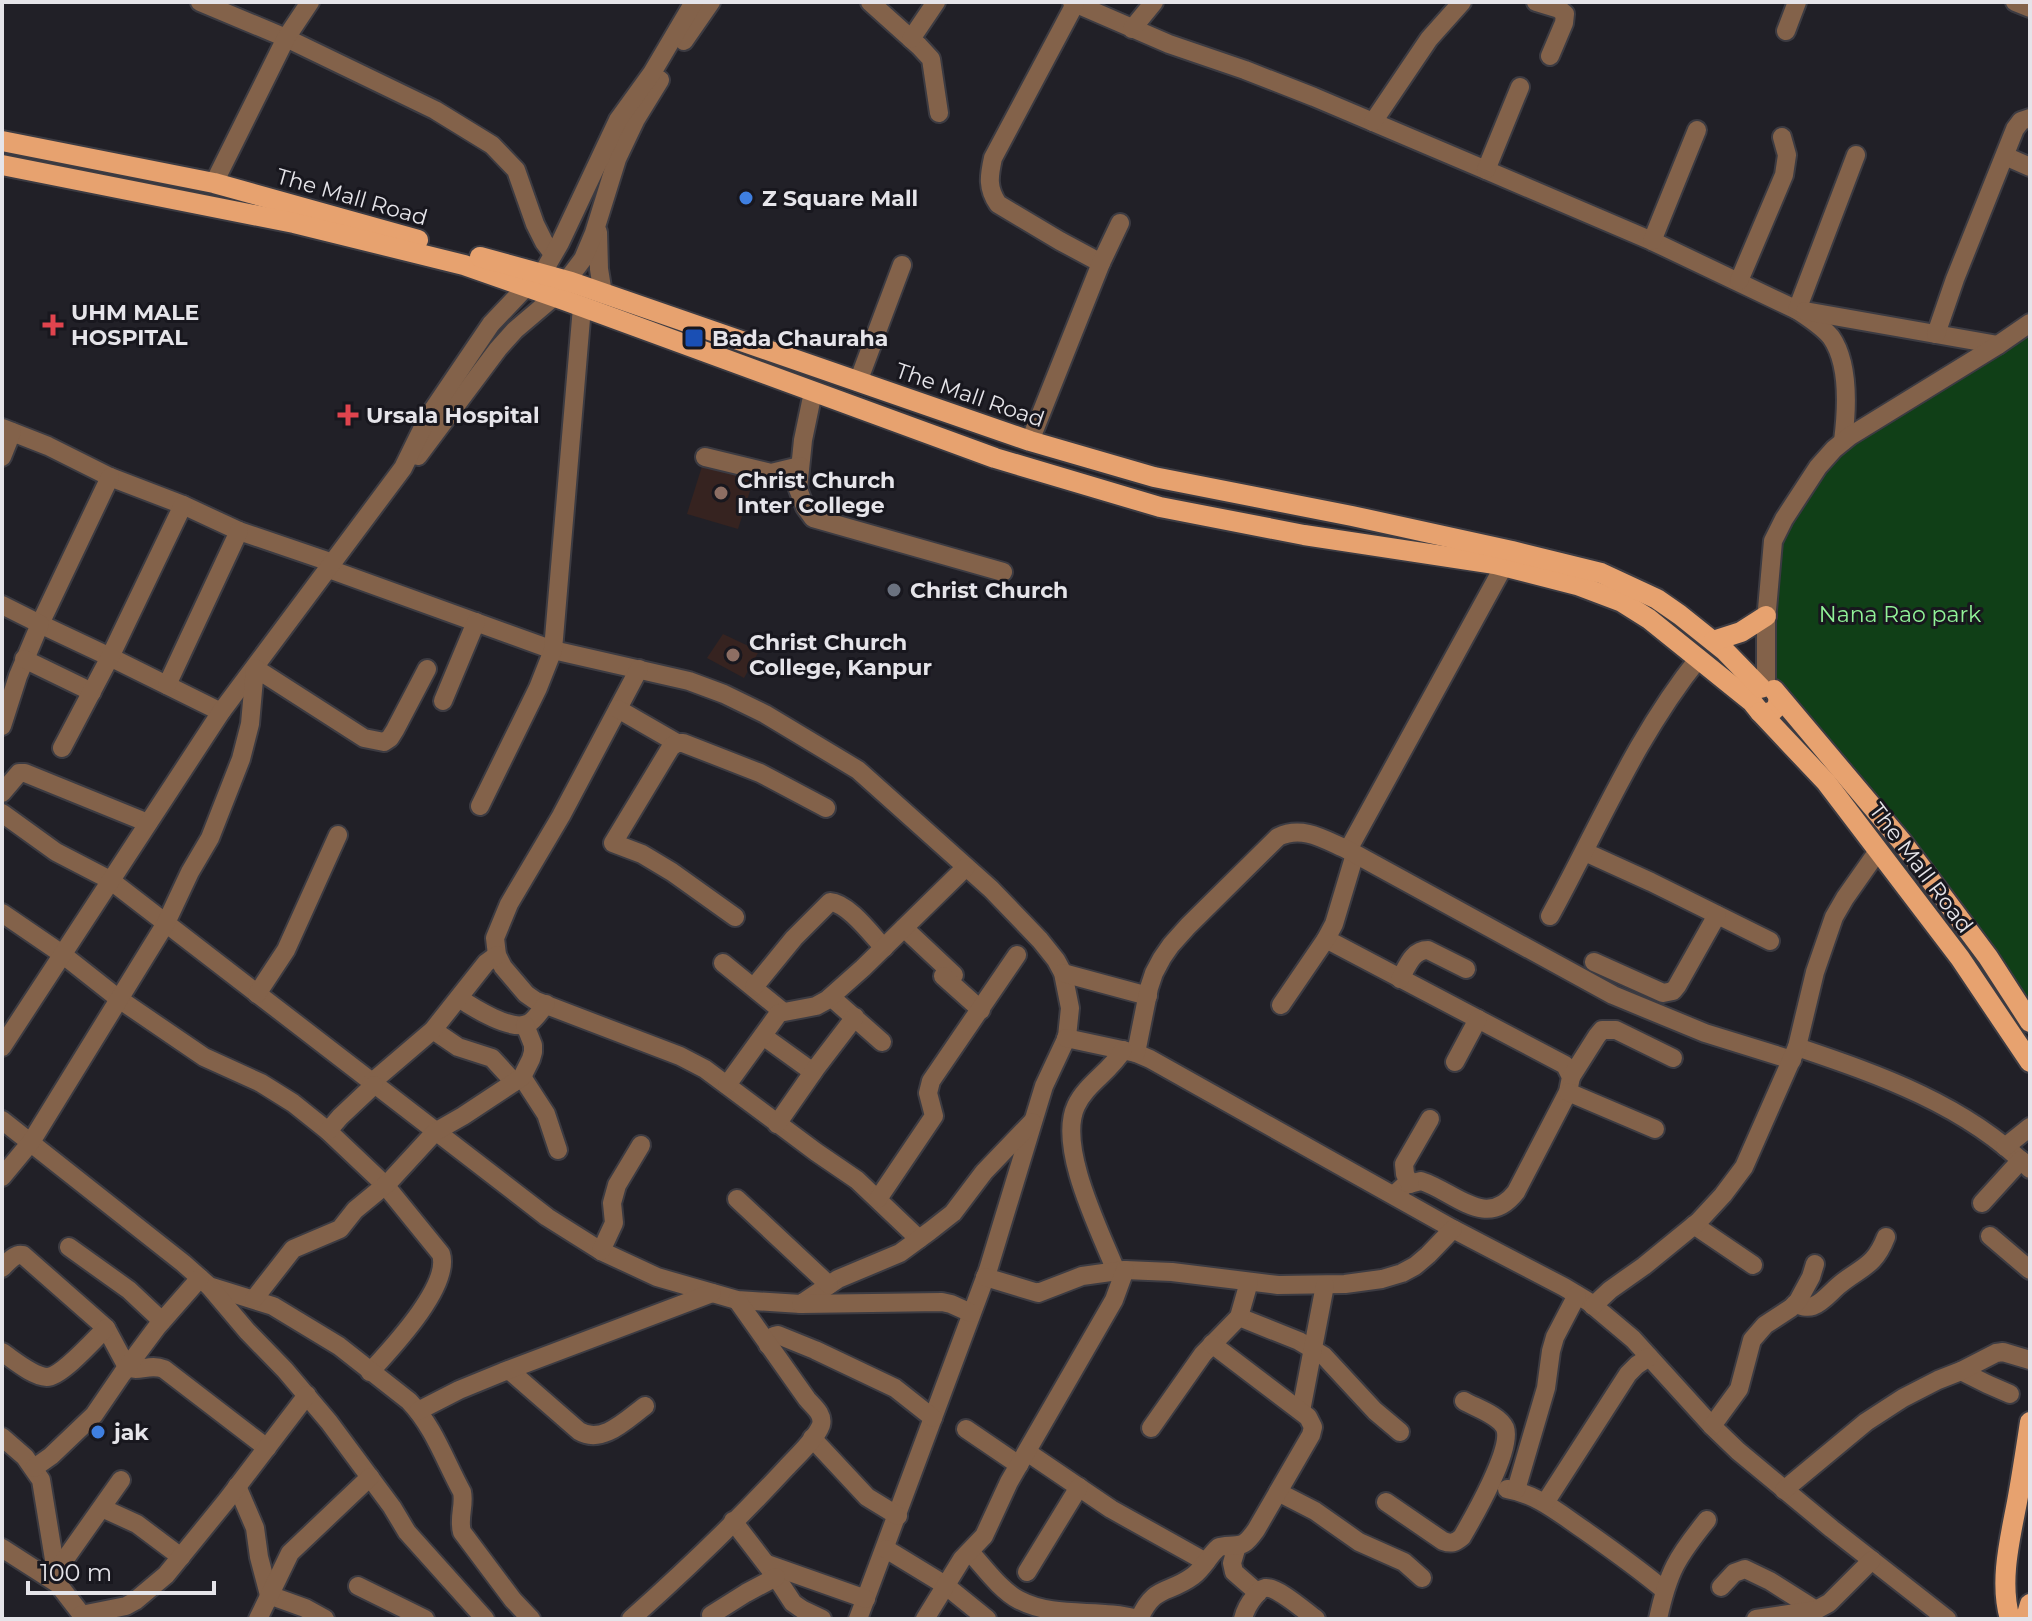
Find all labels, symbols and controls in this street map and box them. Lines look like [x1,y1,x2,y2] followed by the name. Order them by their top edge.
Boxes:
[273,163,431,231] street label: The Mall Road
[762,185,918,212] place label: Z Square Mall
[737,189,755,207] marker: Z Square Mall
[71,299,199,351] place label: UHM MALE HOSPITAL
[42,314,64,336] marker: UHM MALE HOSPITAL
[712,325,888,352] place label: Bada Chauraha
[683,327,705,349] marker: Bada Chauraha
[892,357,1048,433] street label: The Mall Road
[366,402,540,429] place label: Ursala Hospital
[337,404,359,426] marker: Ursala Hospital
[737,467,895,519] place label: Christ Church Inter College
[712,484,730,502] marker: Christ Church Inter College
[910,577,1068,604] place label: Christ Church
[885,581,903,599] marker: Christ Church
[1819,601,1982,628] park label: Nana Rao park
[749,629,932,681] place label: Christ Church College, Kanpur
[724,646,742,664] marker: Christ Church College, Kanpur
[1863,798,1979,938] street label: The Mall Road
[111,1419,149,1446] place label: jak
[89,1423,107,1441] marker: jak
[28,1545,214,1595] scale bar
[40,1558,112,1587] text: 100 m

